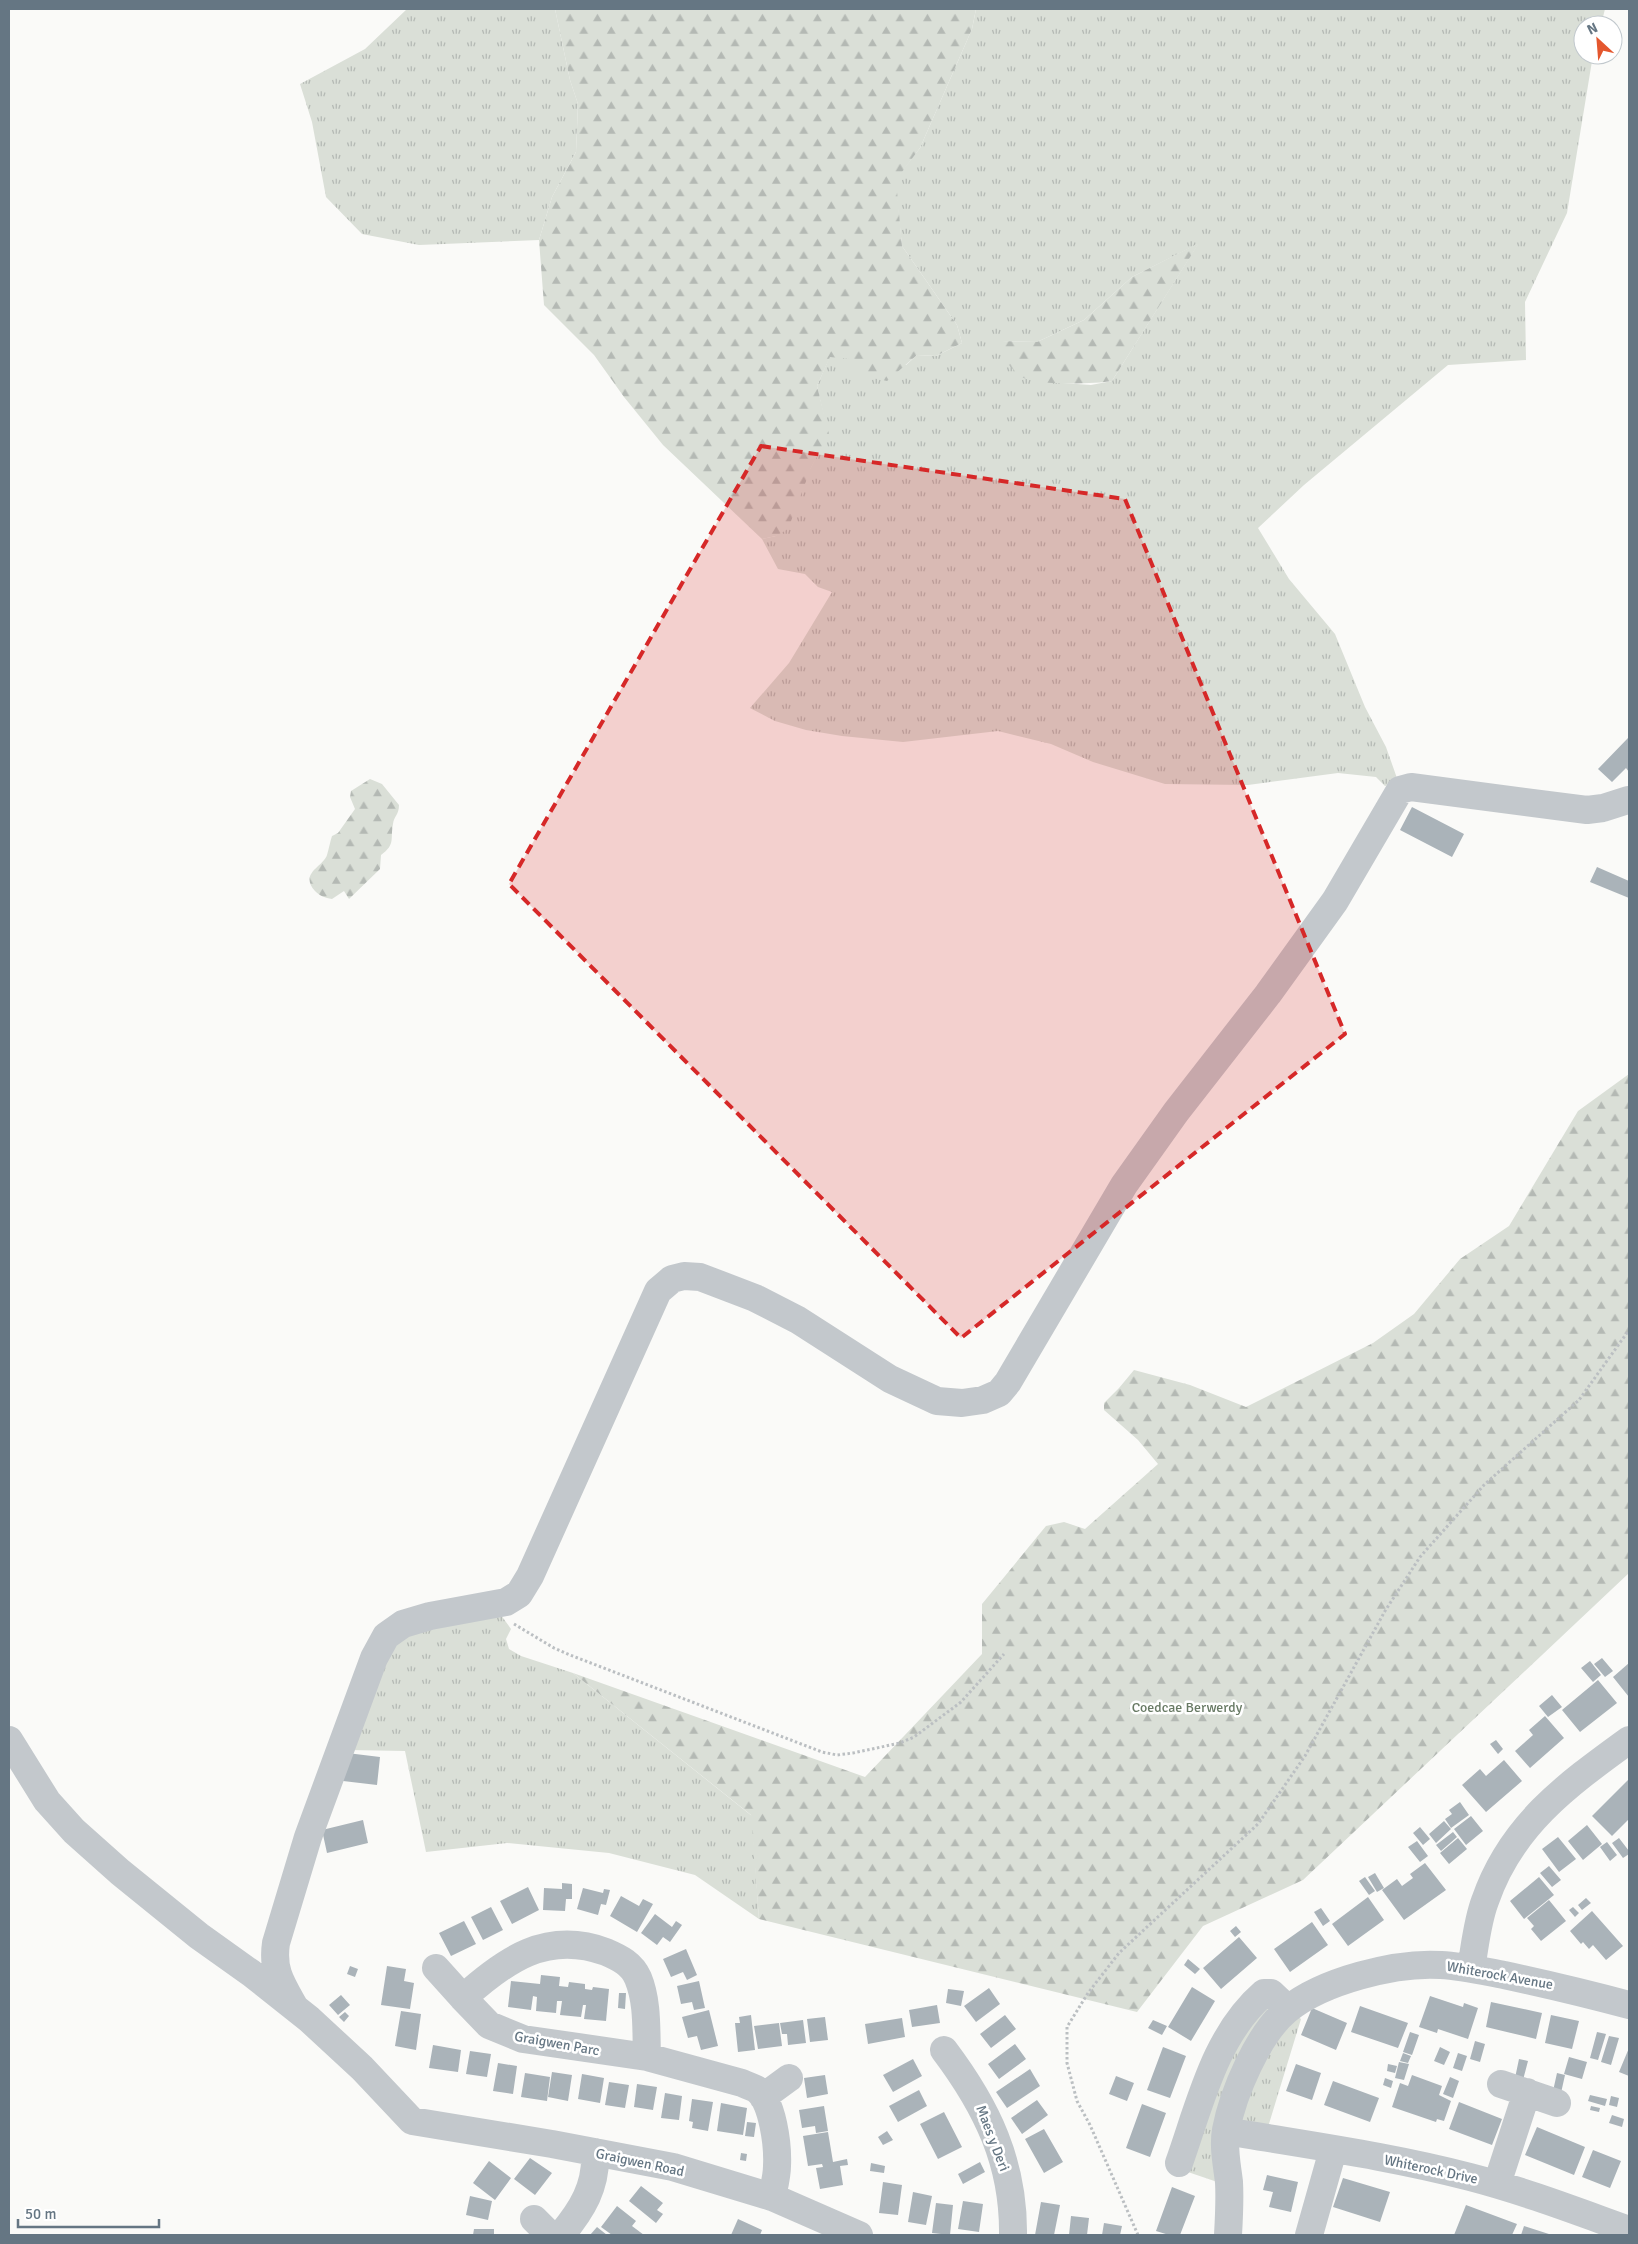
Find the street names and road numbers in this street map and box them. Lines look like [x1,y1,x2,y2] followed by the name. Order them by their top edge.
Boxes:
[1445,1958,1554,1993] street label: Whiterock Avenue
[513,2028,601,2059] street label: Graigwen Parc
[972,2103,1013,2174] street label: Maes y Deri
[594,2145,686,2180] street label: Graigwen Road
[1383,2151,1479,2188] street label: Whiterock Drive

